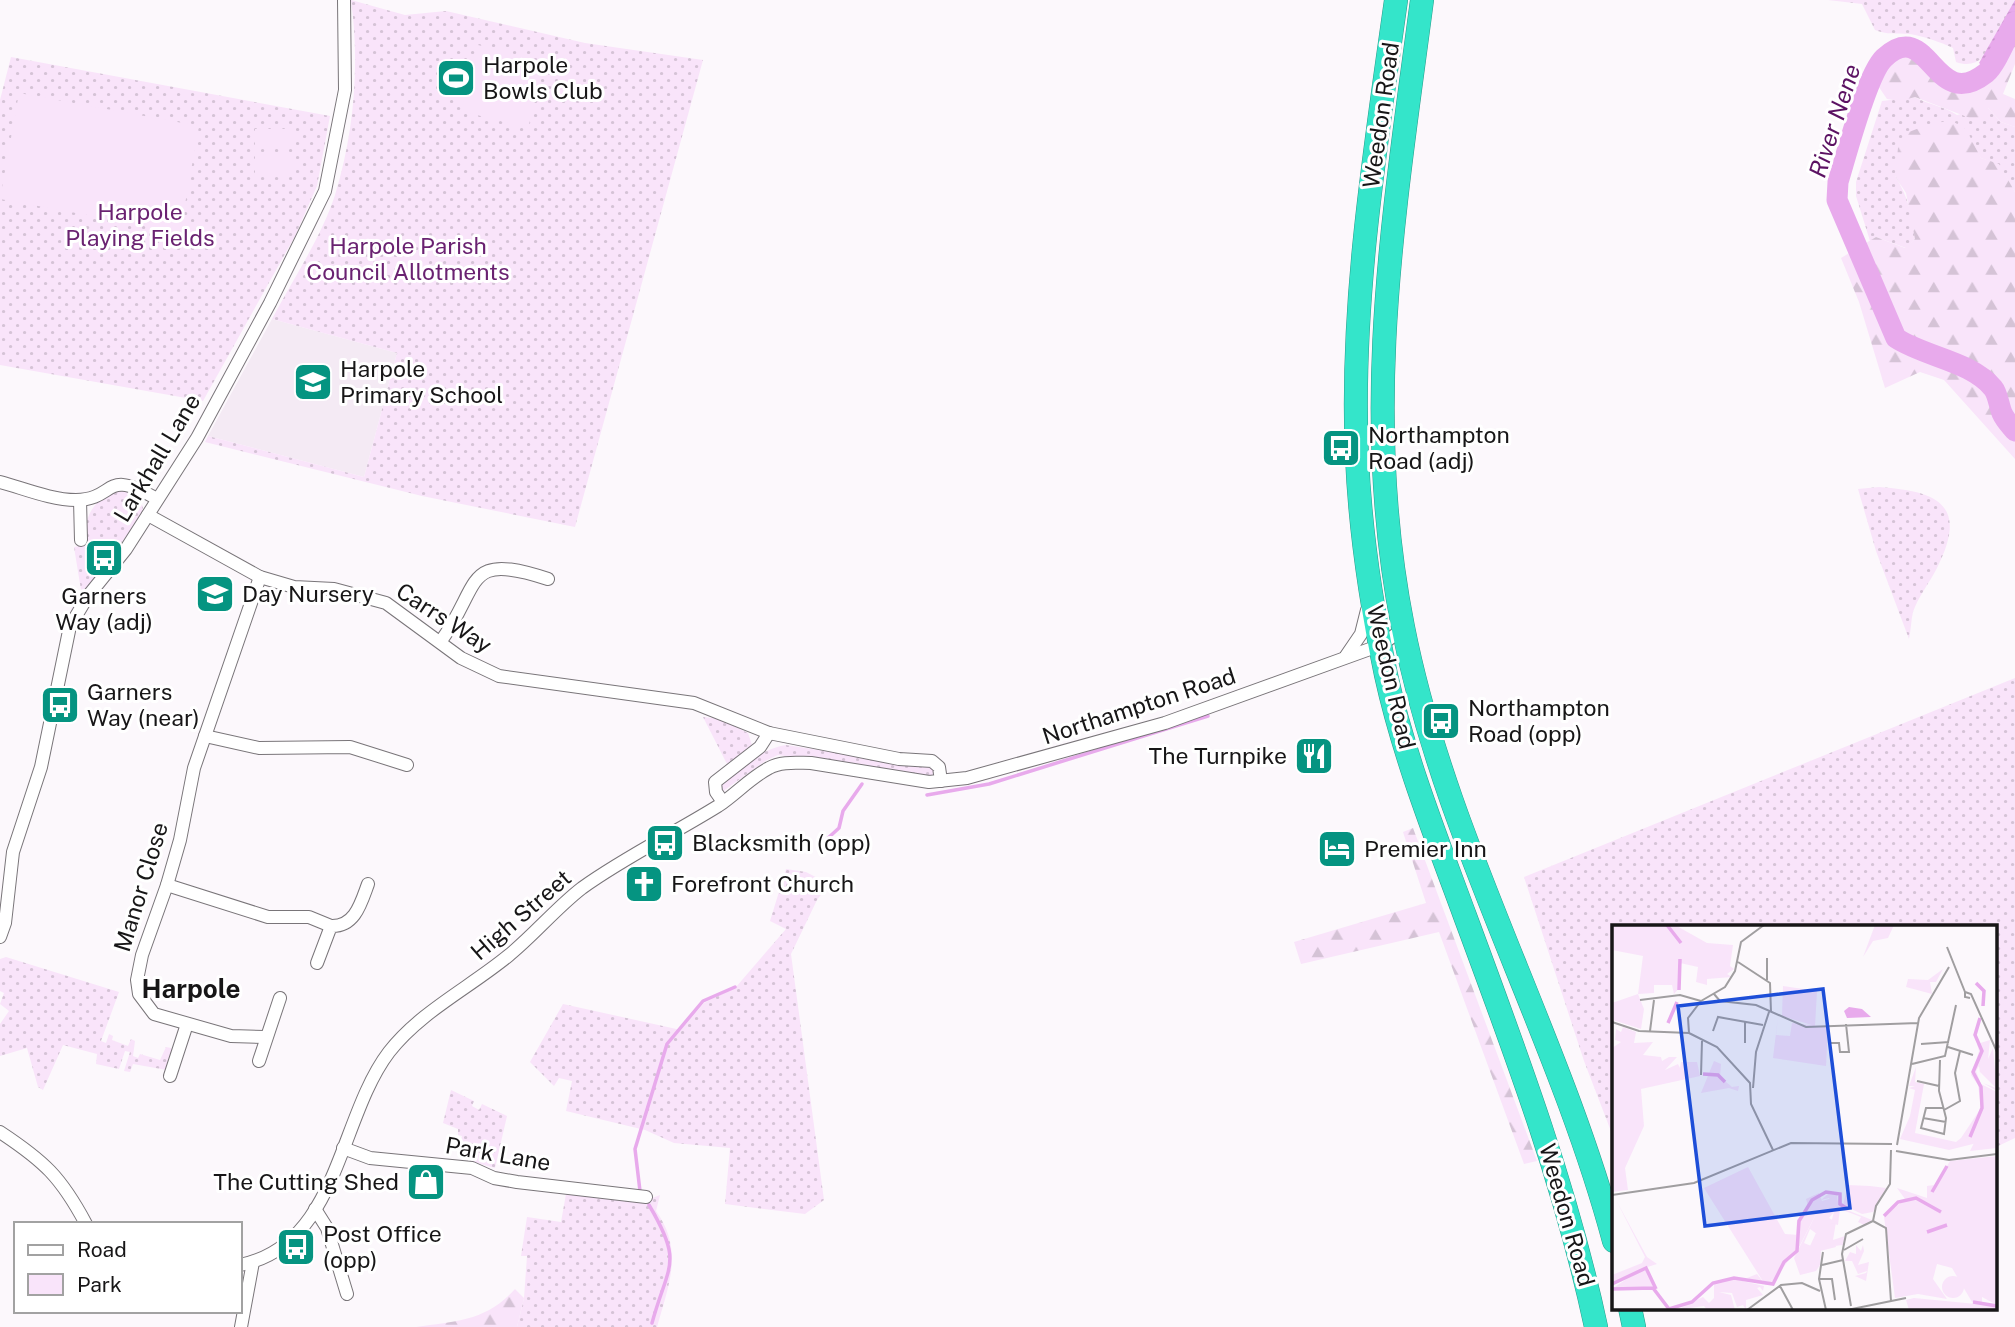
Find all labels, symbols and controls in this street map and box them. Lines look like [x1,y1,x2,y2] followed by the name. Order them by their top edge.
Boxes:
[1357,40,1404,190] street label: Weedon Road
[483,51,603,104] place label: Harpole Bowls Club
[435,57,477,99] sports icon: Harpole Bowls Club
[1803,60,1866,181] water label: River Nene
[65,198,215,251] park label: Harpole Playing Fields
[306,232,510,285] park label: Harpole Parish Council Allotments
[340,355,503,408] place label: Harpole Primary School
[292,361,334,403] school or university icon: Harpole Primary School
[108,389,205,527] street label: Larkhall Lane
[1368,421,1510,474] place label: Northampton Road (adj)
[1320,427,1362,469] bus stop icon: Northampton Road (adj)
[83,537,125,579] bus stop icon: Garners Way (adj)
[194,573,236,615] school or university icon: Day Nursery
[391,577,497,658] street label: Carrs Way
[242,580,374,607] place label: Day Nursery
[55,582,153,635] place label: Garners Way (adj)
[1362,602,1421,752] street label: Weedon Road
[1039,662,1239,750] street label: Northampton Road
[87,678,200,731] place label: Garners Way (near)
[39,684,81,726] bus stop icon: Garners Way (near)
[1468,694,1610,747] place label: Northampton Road (opp)
[1420,700,1462,742] bus stop icon: Northampton Road (opp)
[1293,735,1335,777] restaurant icon: The Turnpike
[1149,742,1287,769] place label: The Turnpike
[108,819,173,955] street label: Manor Close
[644,822,686,864] bus stop icon: Blacksmith (opp)
[1316,828,1358,870] hotel icon: Premier Inn
[692,829,871,856] place label: Blacksmith (opp)
[1364,835,1487,862] place label: Premier Inn
[623,863,665,905] church icon: Forefront Church
[465,864,576,965] street label: High Street
[671,870,854,897] place label: Forefront Church
[1612,925,1997,1310] inset map
[142,973,240,1004] district label: Harpole
[443,1131,553,1176] street label: Park Lane
[1534,1140,1601,1289] street label: Weedon Road
[405,1161,447,1203] shop icon: The Cutting Shed
[213,1168,399,1195] place label: The Cutting Shed
[323,1220,442,1273] place label: Post Office (opp)
[14,1222,242,1313] legend
[275,1226,317,1268] bus stop icon: Post Office (opp)
[77,1237,127,1262] text: Road
[77,1272,122,1297] text: Park

